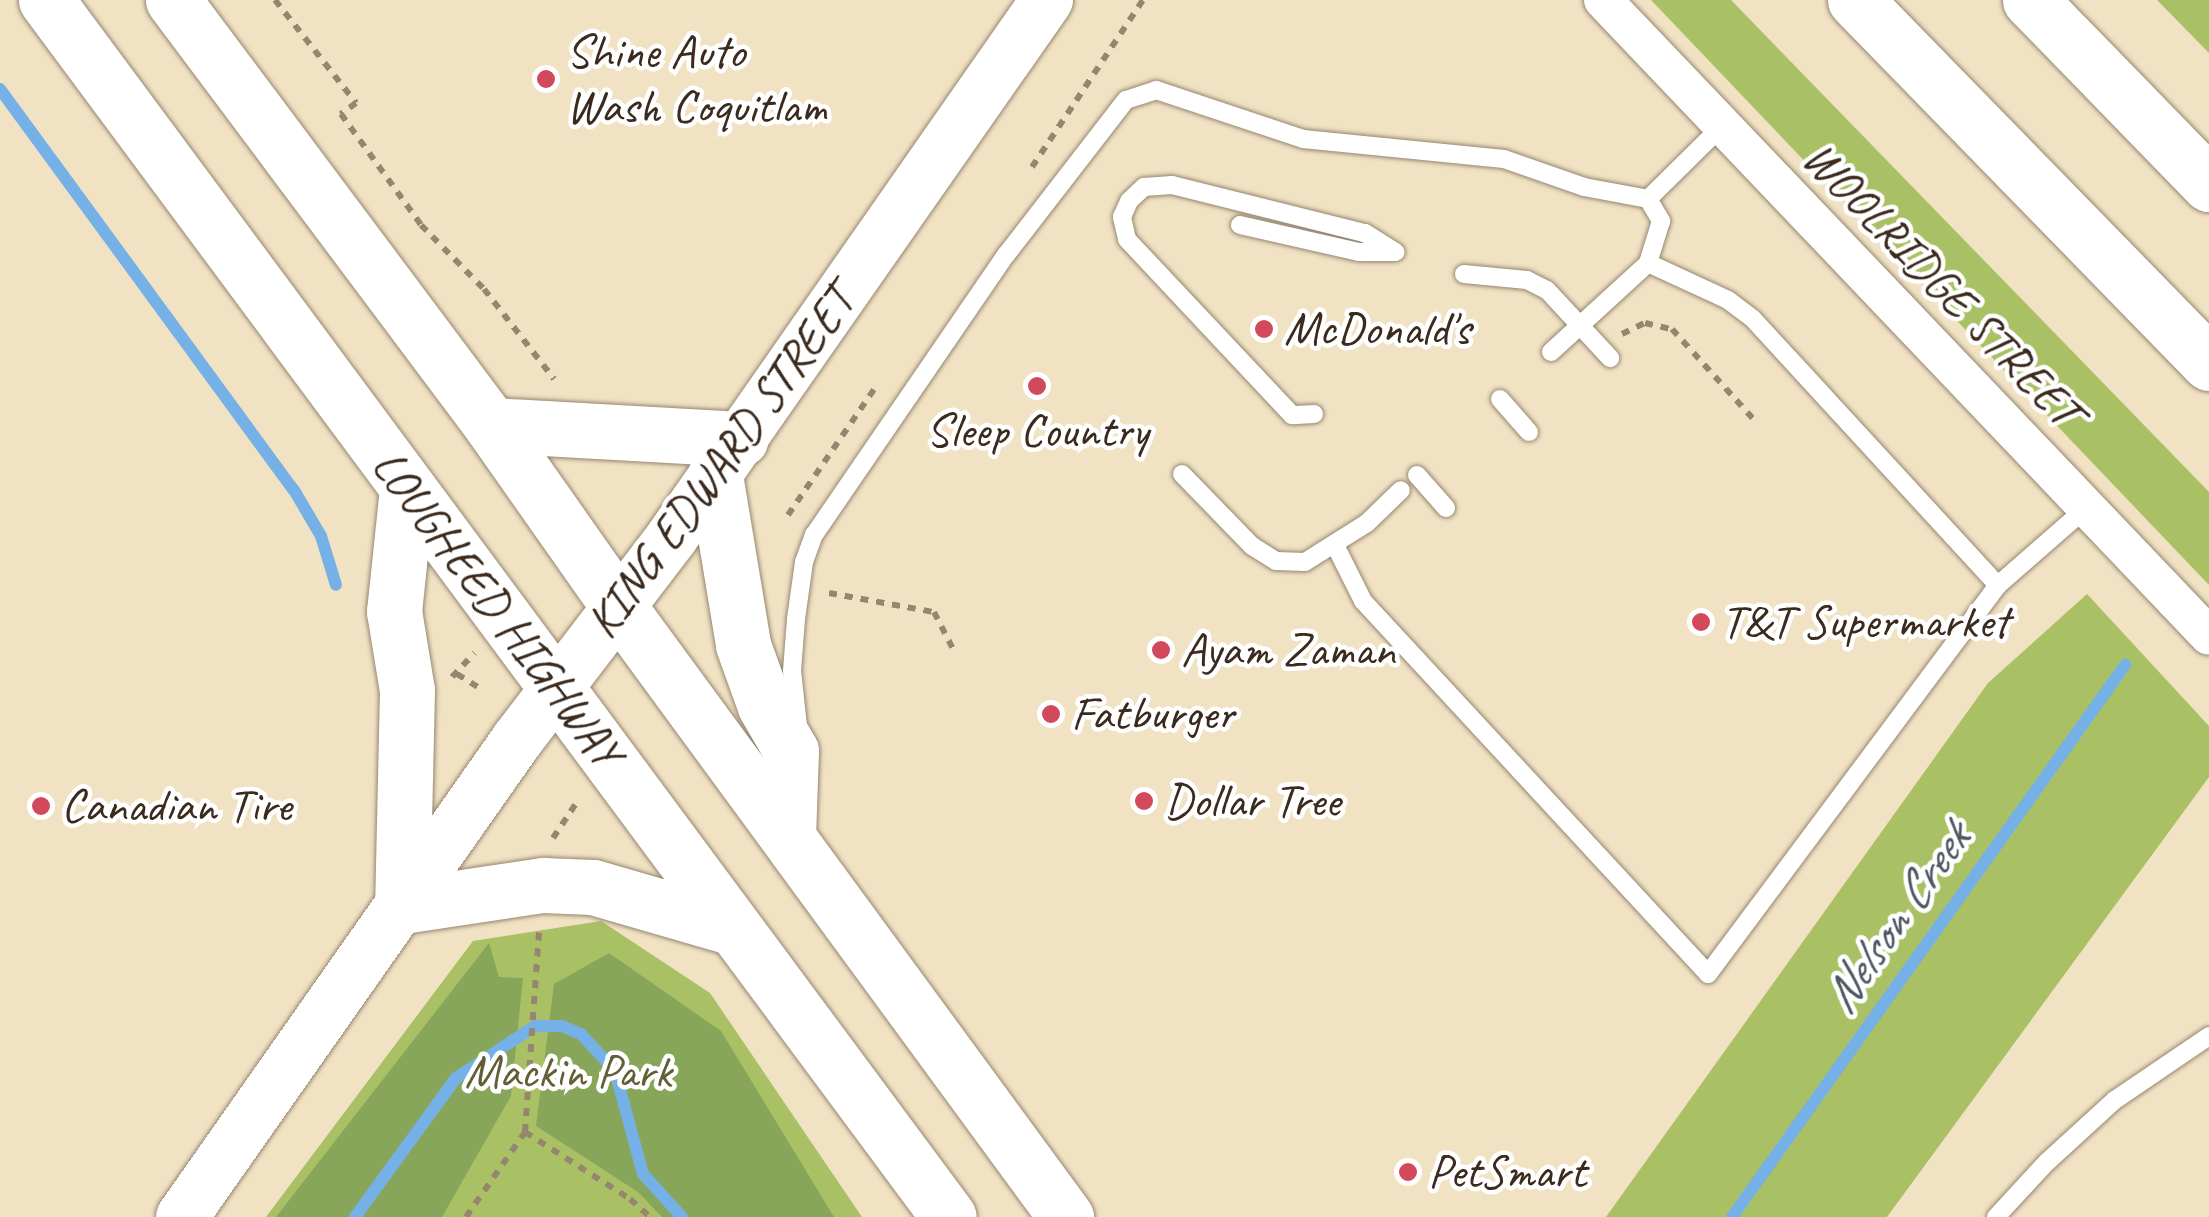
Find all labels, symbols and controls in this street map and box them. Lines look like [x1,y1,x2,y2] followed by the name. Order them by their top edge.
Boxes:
[566,22,828,135] place label: Shine Auto Wash Coquitlam
[535,68,557,90] marker: Shine Auto Wash Coquitlam
[1791,129,2093,439] street label: WOOLRIDGE STREET
[573,275,867,649] street label: KING EDWARD STREET
[1284,300,1470,358] place label: McDonald's
[1253,318,1275,340] marker: McDonald's
[1026,375,1048,397] marker: Sleep Country
[926,402,1148,460] place label: Sleep Country
[359,437,637,779] street label: LOUGHEED HIGHWAY
[1721,593,2008,651] place label: T&T Supermarket
[1690,611,1712,633] marker: T&T Supermarket
[1181,621,1395,679] place label: Ayam Zaman
[1150,639,1172,661] marker: Ayam Zaman
[1071,685,1234,743] place label: Fatburger
[1040,703,1062,725] marker: Fatburger
[1164,772,1340,830] place label: Dollar Tree
[61,777,291,835] place label: Canadian Tire
[1133,790,1155,812] marker: Dollar Tree
[30,795,52,817] marker: Canadian Tire
[1809,812,1983,1024] water label: Nelson Creek
[464,1043,672,1101] park label: Mackin Park
[1428,1143,1586,1201] place label: PetSmart
[1397,1161,1419,1183] marker: PetSmart

